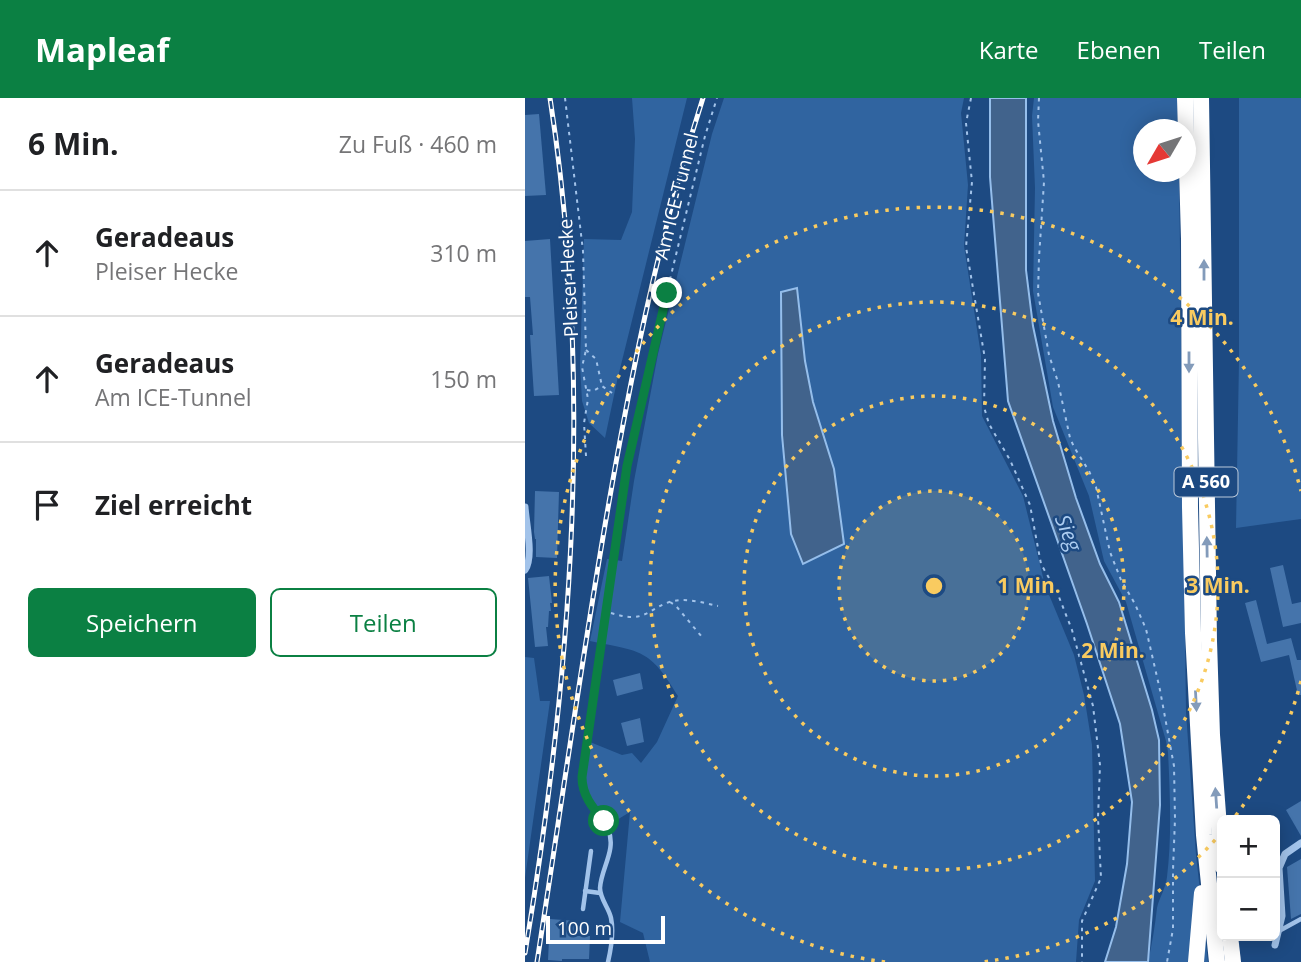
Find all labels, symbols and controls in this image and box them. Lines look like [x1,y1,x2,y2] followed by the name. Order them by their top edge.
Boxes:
[35,27,169,72] text: Mapleaf
[979,33,1039,66] text: Karte
[1077,33,1161,66] text: Ebenen
[1199,33,1266,66] text: Teilen
[1133,119,1196,182] north arrow
[28,123,119,164] text: 6 Min.
[339,128,497,160] text: Zu Fuß · 460 m
[648,130,704,262] street label: Am ICE-Tunnel
[552,218,584,338] street label: Pleiser Hecke
[95,219,234,255] text: Geradeaus
[28,234,66,272] icon: ahead
[430,237,497,269] text: 310 m
[95,255,239,287] text: Pleiser Hecke
[1198,259,1210,281] one-way arrow
[651,277,682,308] route end
[1170,303,1234,331] text: 4 Min.
[95,345,234,381] text: Geradeaus
[1183,351,1195,373] one-way arrow
[28,360,66,398] icon: ahead
[430,363,497,395] text: 150 m
[95,381,252,413] text: Am ICE-Tunnel
[1175,468,1237,496] road number: A 560
[28,486,66,524] icon: arrive
[95,487,252,523] text: Ziel erreicht
[1049,510,1089,556] water label: Sieg
[1201,535,1212,557] one-way arrow
[997,571,1061,599] text: 1 Min.
[1186,571,1250,599] text: 3 Min.
[922,574,946,598] centre of rings
[28,588,256,657] button: Speichern
[270,588,497,657] button: Teilen
[1081,636,1145,664] text: 2 Min.
[1191,690,1202,712] one-way arrow
[1211,787,1222,809] one-way arrow
[588,805,619,836] route start
[1217,815,1280,941] map controls
[1217,815,1280,878] button: +
[1217,878,1280,941] button: −
[546,913,665,945] scale bar
[557,915,612,941] text: 100 m

